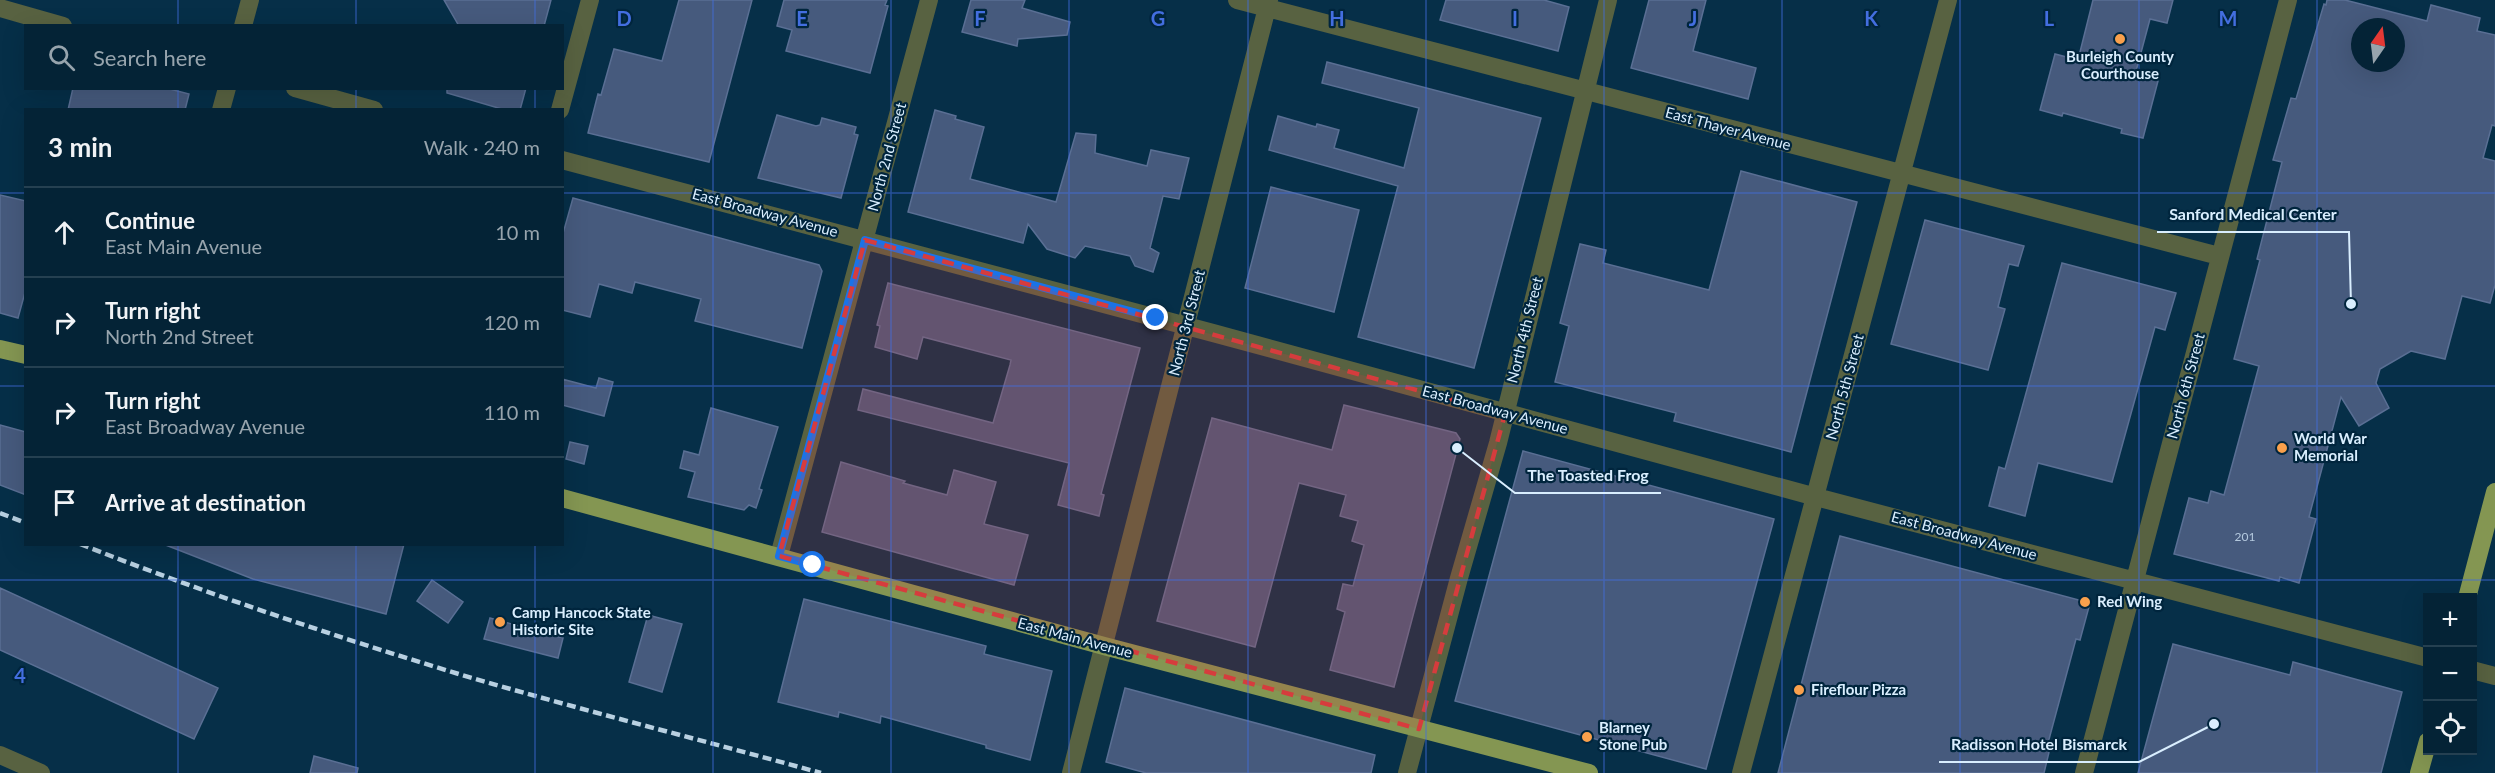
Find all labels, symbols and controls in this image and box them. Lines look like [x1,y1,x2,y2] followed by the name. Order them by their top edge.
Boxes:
[616,6,632,30] text: D
[796,6,808,30] text: E
[974,6,986,30] text: F
[1151,6,1165,30] text: G
[1329,6,1345,30] text: H
[1512,6,1518,30] text: I
[1689,6,1697,30] text: J
[1864,6,1878,30] text: K
[2044,6,2055,30] text: L
[2219,6,2237,30] text: M
[2351,18,2405,72] north arrow
[24,24,564,90] search box
[2113,32,2127,46] marker: Burleigh County Courthouse
[45,41,78,74] icon: search
[93,44,206,71] text: Search here
[2066,47,2174,82] place label: Burleigh County Courthouse
[863,100,909,213] street label: North 2nd Street
[1664,103,1793,153] street label: East Thayer Avenue
[48,131,112,163] text: 3 min
[424,135,540,159] text: Walk · 240 m
[690,184,840,240] street label: East Broadway Avenue
[2157,198,2349,232] callout: Sanford Medical Center
[2169,204,2337,223] text: Sanford Medical Center
[105,207,195,234] text: Continue
[48,216,81,249] icon: ahead
[495,220,540,244] text: 10 m
[105,234,262,258] text: East Main Avenue
[1164,267,1208,378] street label: North 3rd Street
[1502,274,1546,385] street label: North 4th Street
[105,297,200,324] text: Turn right
[1142,304,1168,330] route end
[48,306,81,339] icon: right
[484,310,540,334] text: 120 m
[105,324,254,348] text: North 2nd Street
[2162,330,2208,441] street label: North 6th Street
[1821,331,1867,442] street label: North 5th Street
[1420,381,1570,437] street label: East Broadway Avenue
[105,387,200,414] text: Turn right
[48,396,81,429] icon: right
[484,400,540,424] text: 110 m
[105,414,305,438] text: East Broadway Avenue
[2294,429,2367,464] place label: World War Memorial
[2275,441,2289,455] marker: World War Memorial
[1515,459,1661,493] callout: The Toasted Frog
[1527,465,1649,484] text: The Toasted Frog
[48,486,81,519] icon: arrive
[105,489,306,516] text: Arrive at destination
[1889,507,2039,563] street label: East Broadway Avenue
[2235,529,2255,544] house number: 201
[799,551,825,577] route start
[2097,592,2162,610] place label: Red Wing
[2423,593,2477,755] map controls
[2423,593,2477,647] button: +
[2078,595,2092,609] marker: Red Wing
[512,603,651,638] place label: Camp Hancock State Historic Site
[1016,613,1135,661] street label: East Main Avenue
[493,615,507,629] marker: Camp Hancock State Historic Site
[2423,647,2477,701] button: −
[14,663,26,687] text: 4
[1811,680,1906,698] place label: Fireflour Pizza
[1792,683,1806,697] marker: Fireflour Pizza
[2423,701,2477,755] button: locate
[1599,718,1667,753] place label: Blarney Stone Pub
[1939,728,2139,762] callout: Radisson Hotel Bismarck
[1580,730,1594,744] marker: Blarney Stone Pub
[1951,734,2127,753] text: Radisson Hotel Bismarck

